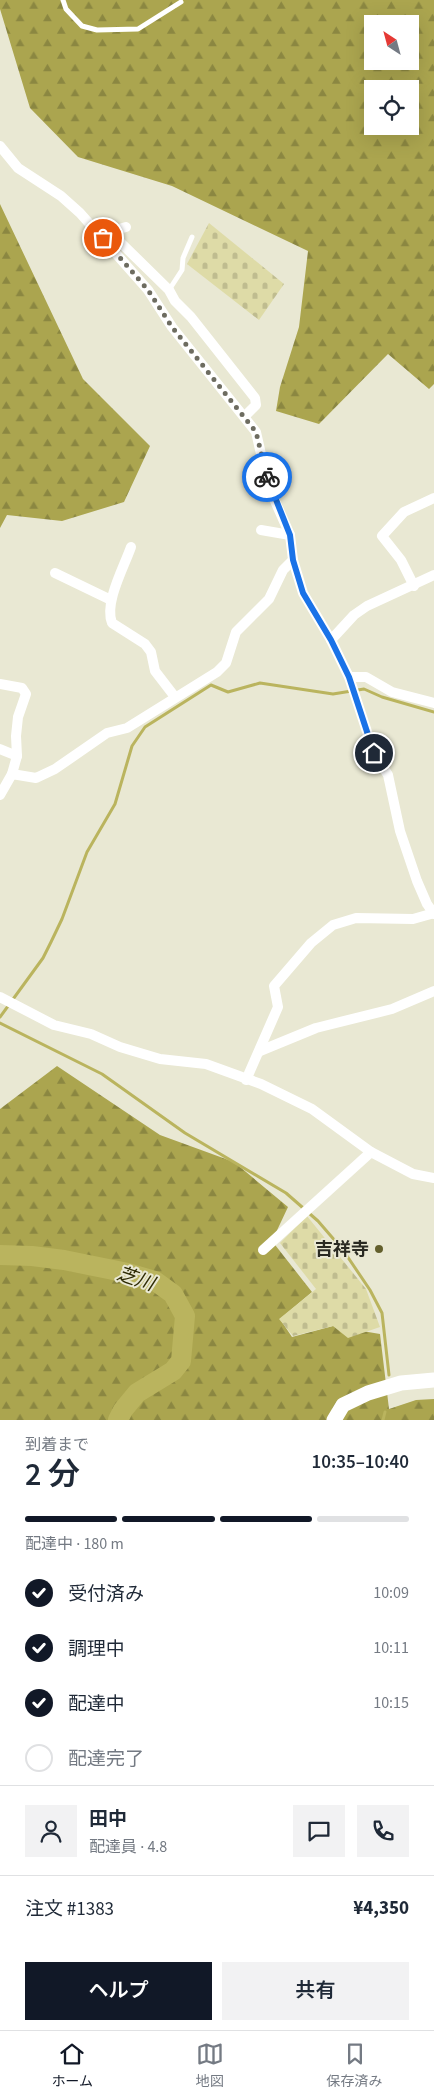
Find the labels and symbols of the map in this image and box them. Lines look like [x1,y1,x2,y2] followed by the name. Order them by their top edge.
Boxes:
[364,15,419,70] north arrow
[82,217,124,259] pin
[242,452,292,502] courier
[353,732,395,774] pin
[315,1237,369,1262] place label: 吉祥寺
[373,1243,385,1255] marker: 吉祥寺
[113,1260,160,1299] water label: 芝川

